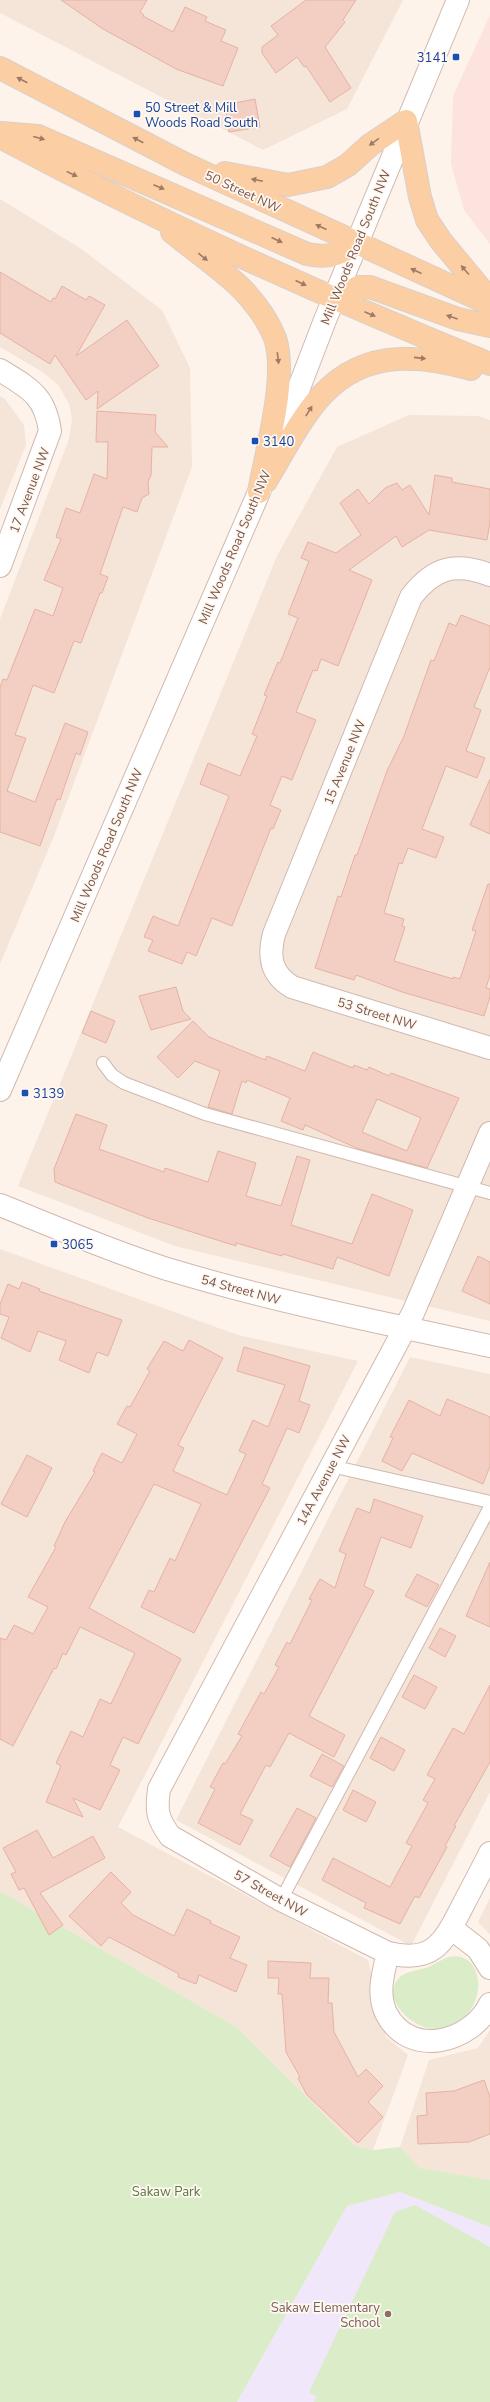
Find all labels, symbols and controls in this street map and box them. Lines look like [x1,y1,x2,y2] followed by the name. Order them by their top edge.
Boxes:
[417,49,448,67] place label: 3141
[451,52,461,62] marker: 3141
[17,77,28,83] one-way arrow
[145,99,258,132] place label: 50 Street & Mill Woods Road South
[132,109,142,119] marker: 50 Street & Mill Woods Road South
[32,135,45,141] one-way arrow
[132,136,144,143] one-way arrow
[369,138,379,146] one-way arrow
[202,166,283,217] street label: 50 Street NW
[317,167,395,328] street label: Mill Woods Road South NW
[66,171,77,178] one-way arrow
[251,177,263,183] one-way arrow
[153,185,165,191] one-way arrow
[315,224,327,230] one-way arrow
[272,237,283,243] one-way arrow
[197,253,208,262] one-way arrow
[460,265,469,275] one-way arrow
[410,267,422,273] one-way arrow
[296,280,307,286] one-way arrow
[364,311,376,317] one-way arrow
[446,313,458,319] one-way arrow
[275,352,281,364] one-way arrow
[414,355,426,361] one-way arrow
[305,406,313,416] one-way arrow
[263,433,294,451] place label: 3140
[250,436,260,446] marker: 3140
[5,445,55,536] street label: 17 Avenue NW
[194,468,276,627] street label: Mill Woods Road South NW
[320,717,370,808] street label: 15 Avenue NW
[66,766,148,925] street label: Mill Woods Road South NW
[335,993,418,1035] street label: 53 Street NW
[33,1085,64,1103] place label: 3139
[20,1088,30,1098] marker: 3139
[62,1236,93,1254] place label: 3065
[49,1239,59,1249] marker: 3065
[199,1271,283,1309] street label: 54 Street NW
[292,1432,355,1529] street label: 14A Avenue NW
[230,1866,311,1922] street label: 57 Street NW
[132,2183,201,2201] park label: Sakaw Park
[271,2299,380,2332] place label: Sakaw Elementary School
[383,2309,393,2319] marker: Sakaw Elementary School

